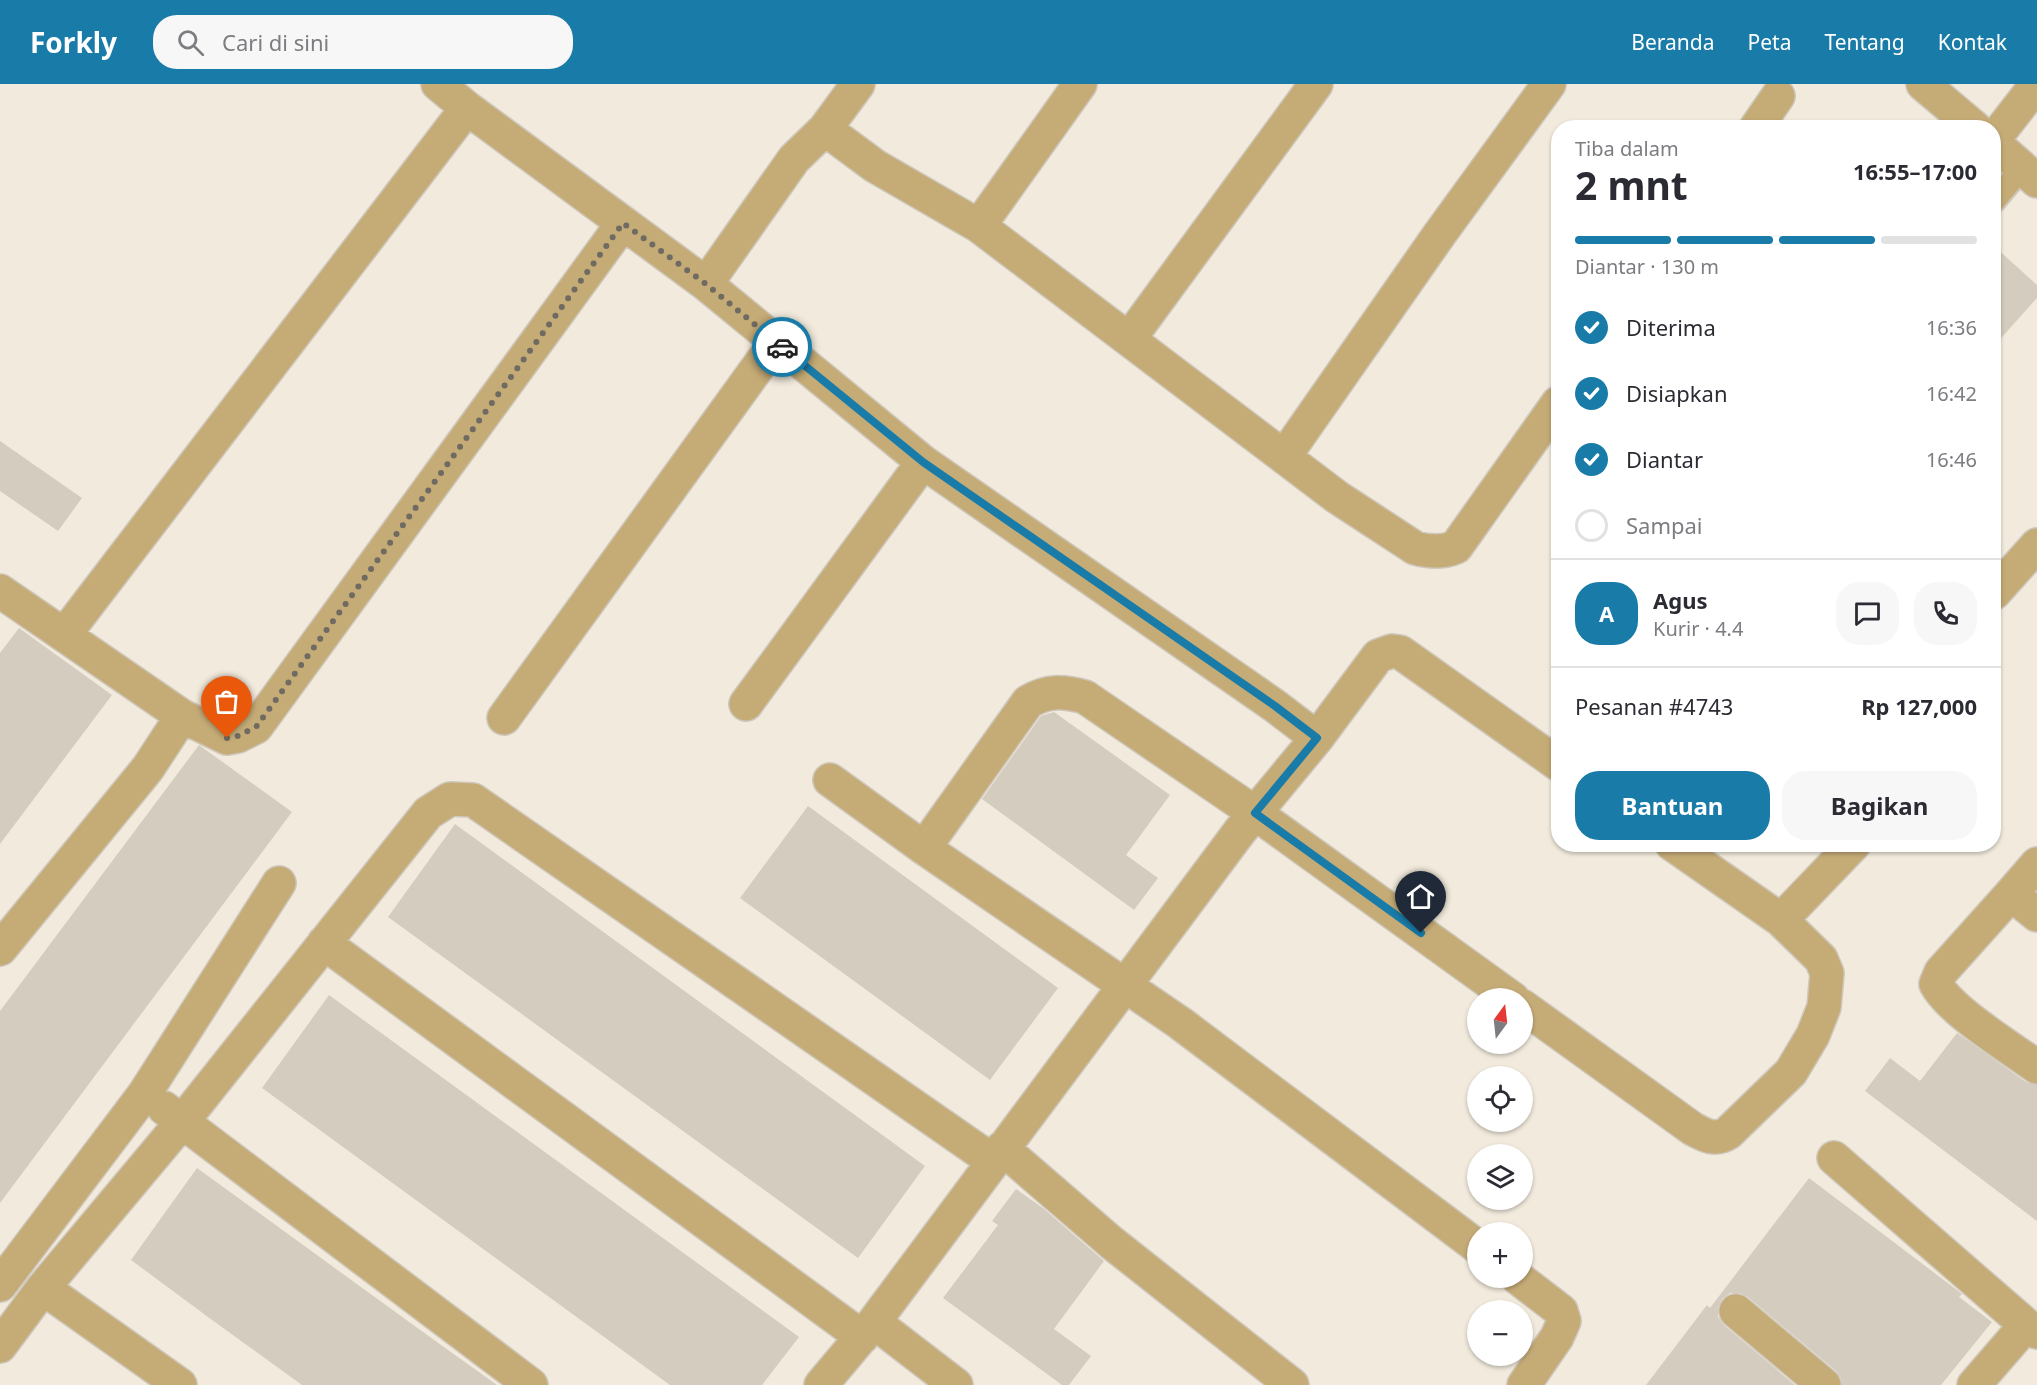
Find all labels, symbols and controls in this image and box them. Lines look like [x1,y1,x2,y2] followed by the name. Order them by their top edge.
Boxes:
[153,15,573,69] search box
[30,23,117,61] text: Forkly
[174,26,207,59] icon: search
[222,27,329,57] text: Cari di sini
[1631,28,1715,56] text: Beranda
[1748,28,1791,56] text: Peta
[1824,28,1905,56] text: Tentang
[1938,28,2007,56] text: Kontak
[1575,135,1679,162] text: Tiba dalam
[1853,156,1977,186] text: 16:55–17:00
[1575,158,1688,211] text: 2 mnt
[1575,253,1719,280] text: Diantar · 130 m
[1575,311,1608,344] icon: check
[1626,312,1716,342] text: Diterima
[1926,314,1977,341] text: 16:36
[752,317,812,377] courier
[766,331,799,364] icon: car
[1575,377,1608,410] icon: check
[1626,378,1728,408] text: Disiapkan
[1926,380,1977,407] text: 16:42
[1575,443,1608,476] icon: check
[1626,444,1703,474] text: Diantar
[1926,446,1977,473] text: 16:46
[1626,510,1703,540] text: Sampai
[1836,582,1899,645] button: chat
[1914,582,1977,645] button: phone
[1653,585,1707,615] text: Agus
[1599,598,1614,628] text: A
[1653,615,1743,642] text: Kurir · 4.4
[201,676,252,738] pin
[210,685,243,718] icon: bag
[1575,691,1733,721] text: Pesanan #4743
[1861,691,1977,721] text: Rp 127,000
[1575,771,1770,840] button: Bantuan
[1782,771,1977,840] button: Bagikan
[1395,871,1446,933] pin
[1404,880,1437,913] icon: home
[1467,988,1533,1054] north arrow
[1467,988,1533,1366] map controls
[1467,1066,1533,1132] button: locate
[1467,1144,1533,1210] button: layers
[1467,1222,1533,1288] button: +
[1467,1300,1533,1366] button: −

